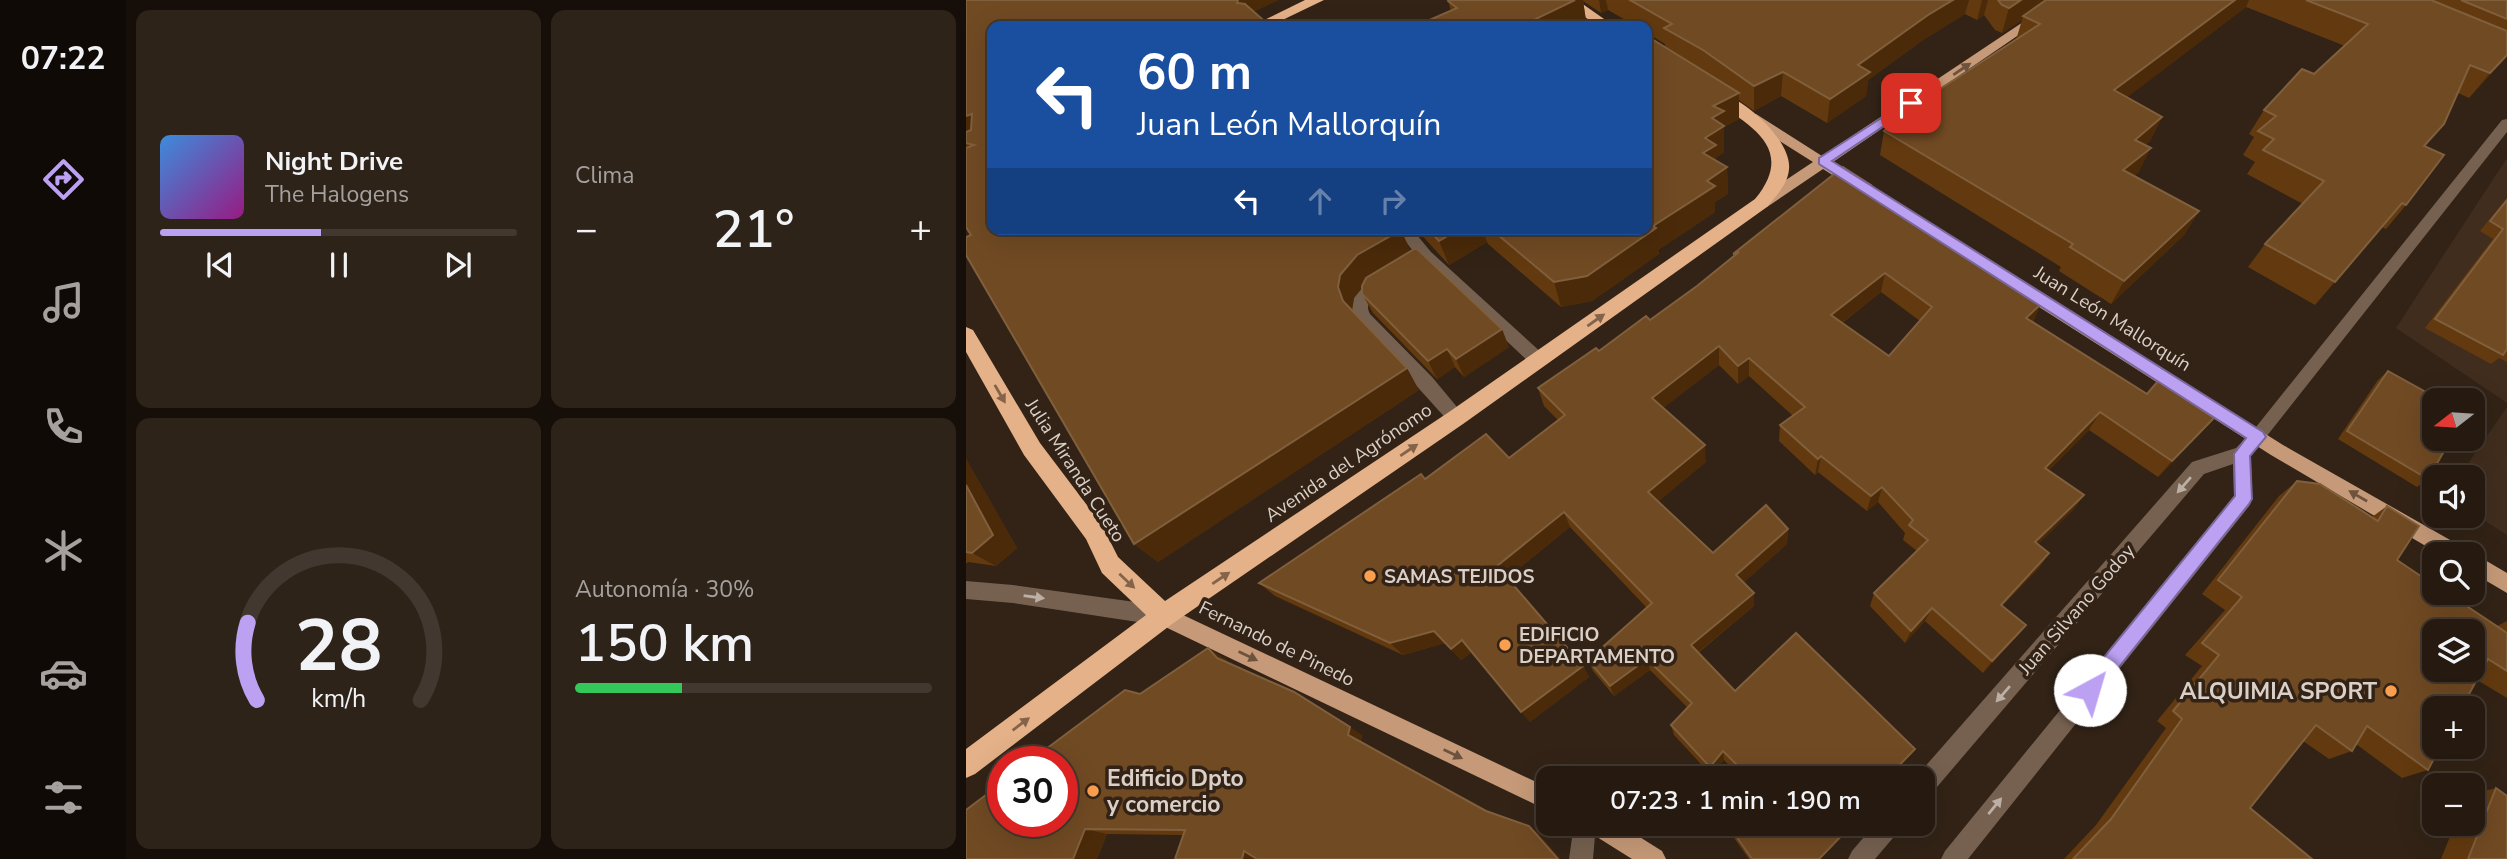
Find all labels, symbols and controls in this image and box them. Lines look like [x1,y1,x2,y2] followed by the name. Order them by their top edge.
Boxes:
[21,37,105,80] text: 07:22
[1137,39,1252,106] text: 60 m
[1022,49,1113,140] icon: left
[1952,62,1971,75] one-way arrow
[1881,73,1941,133] pin
[1892,84,1930,122] icon: arrive
[1137,103,1441,146] text: Juan León Mallorquín
[265,144,403,179] text: Night Drive
[39,155,88,204] icon: directions
[575,160,635,191] text: Clima
[265,179,409,210] text: The Halogens
[1228,182,1266,220] icon: left
[1301,182,1339,220] icon: ahead
[1374,182,1412,220] icon: right
[713,194,794,265] text: 21°
[575,204,598,255] text: −
[909,204,932,255] text: +
[201,246,239,284] icon: previous
[320,246,358,284] icon: pause
[439,246,477,284] icon: next
[2028,259,2196,378] street label: Juan León Mallorquín
[39,278,88,327] icon: music
[1587,313,1605,327] one-way arrow
[994,384,1006,404] one-way arrow
[2422,388,2485,452] north arrow
[2422,388,2485,836] map controls
[1018,393,1131,547] street label: Julia Miranda Cueto
[1260,397,1437,529] street label: Avenida del Agrónomo
[39,402,88,451] icon: phone
[1400,443,1418,457] one-way arrow
[2422,465,2485,528] button: sound
[2177,476,2192,493] one-way arrow
[2348,490,2367,502] one-way arrow
[39,526,88,575] icon: climate
[2012,538,2141,681] street label: Juan Silvano Godoy
[2422,542,2485,605] button: search
[1384,564,1534,590] place label: SAMAS TEJIDOS
[1362,568,1378,584] marker: SAMAS TEJIDOS
[1211,571,1231,584] one-way arrow
[1118,573,1135,589] one-way arrow
[575,574,755,605] text: Autonomía · 30%
[1023,592,1045,603] one-way arrow
[1194,595,1359,693] street label: Fernando de Pinedo
[295,596,382,696] text: 28
[575,608,754,679] text: 150 km
[2422,619,2485,682] button: layers
[1519,622,1675,670] place label: EDIFICIO DEPARTAMENTO
[1497,637,1513,653] marker: EDIFICIO DEPARTAMENTO
[39,649,88,698] icon: car
[1238,650,1258,662] one-way arrow
[2053,653,2127,727] position arrow
[2180,676,2378,707] place label: ALQUIMIA SPORT
[311,681,366,715] text: km/h
[2383,683,2399,699] marker: ALQUIMIA SPORT
[1995,685,2011,703] one-way arrow
[2422,696,2485,759] button: +
[1011,717,1029,732] one-way arrow
[987,746,1078,837] speed limit sign: 30
[1443,748,1463,760] one-way arrow
[1106,763,1244,820] place label: Edificio Dpto y comercio
[39,773,88,822] icon: filters
[2422,773,2485,836] button: −
[1085,783,1101,799] marker: Edificio Dpto y comercio
[1610,783,1861,818] text: 07:23 · 1 min · 190 m
[1988,797,2003,815] one-way arrow

